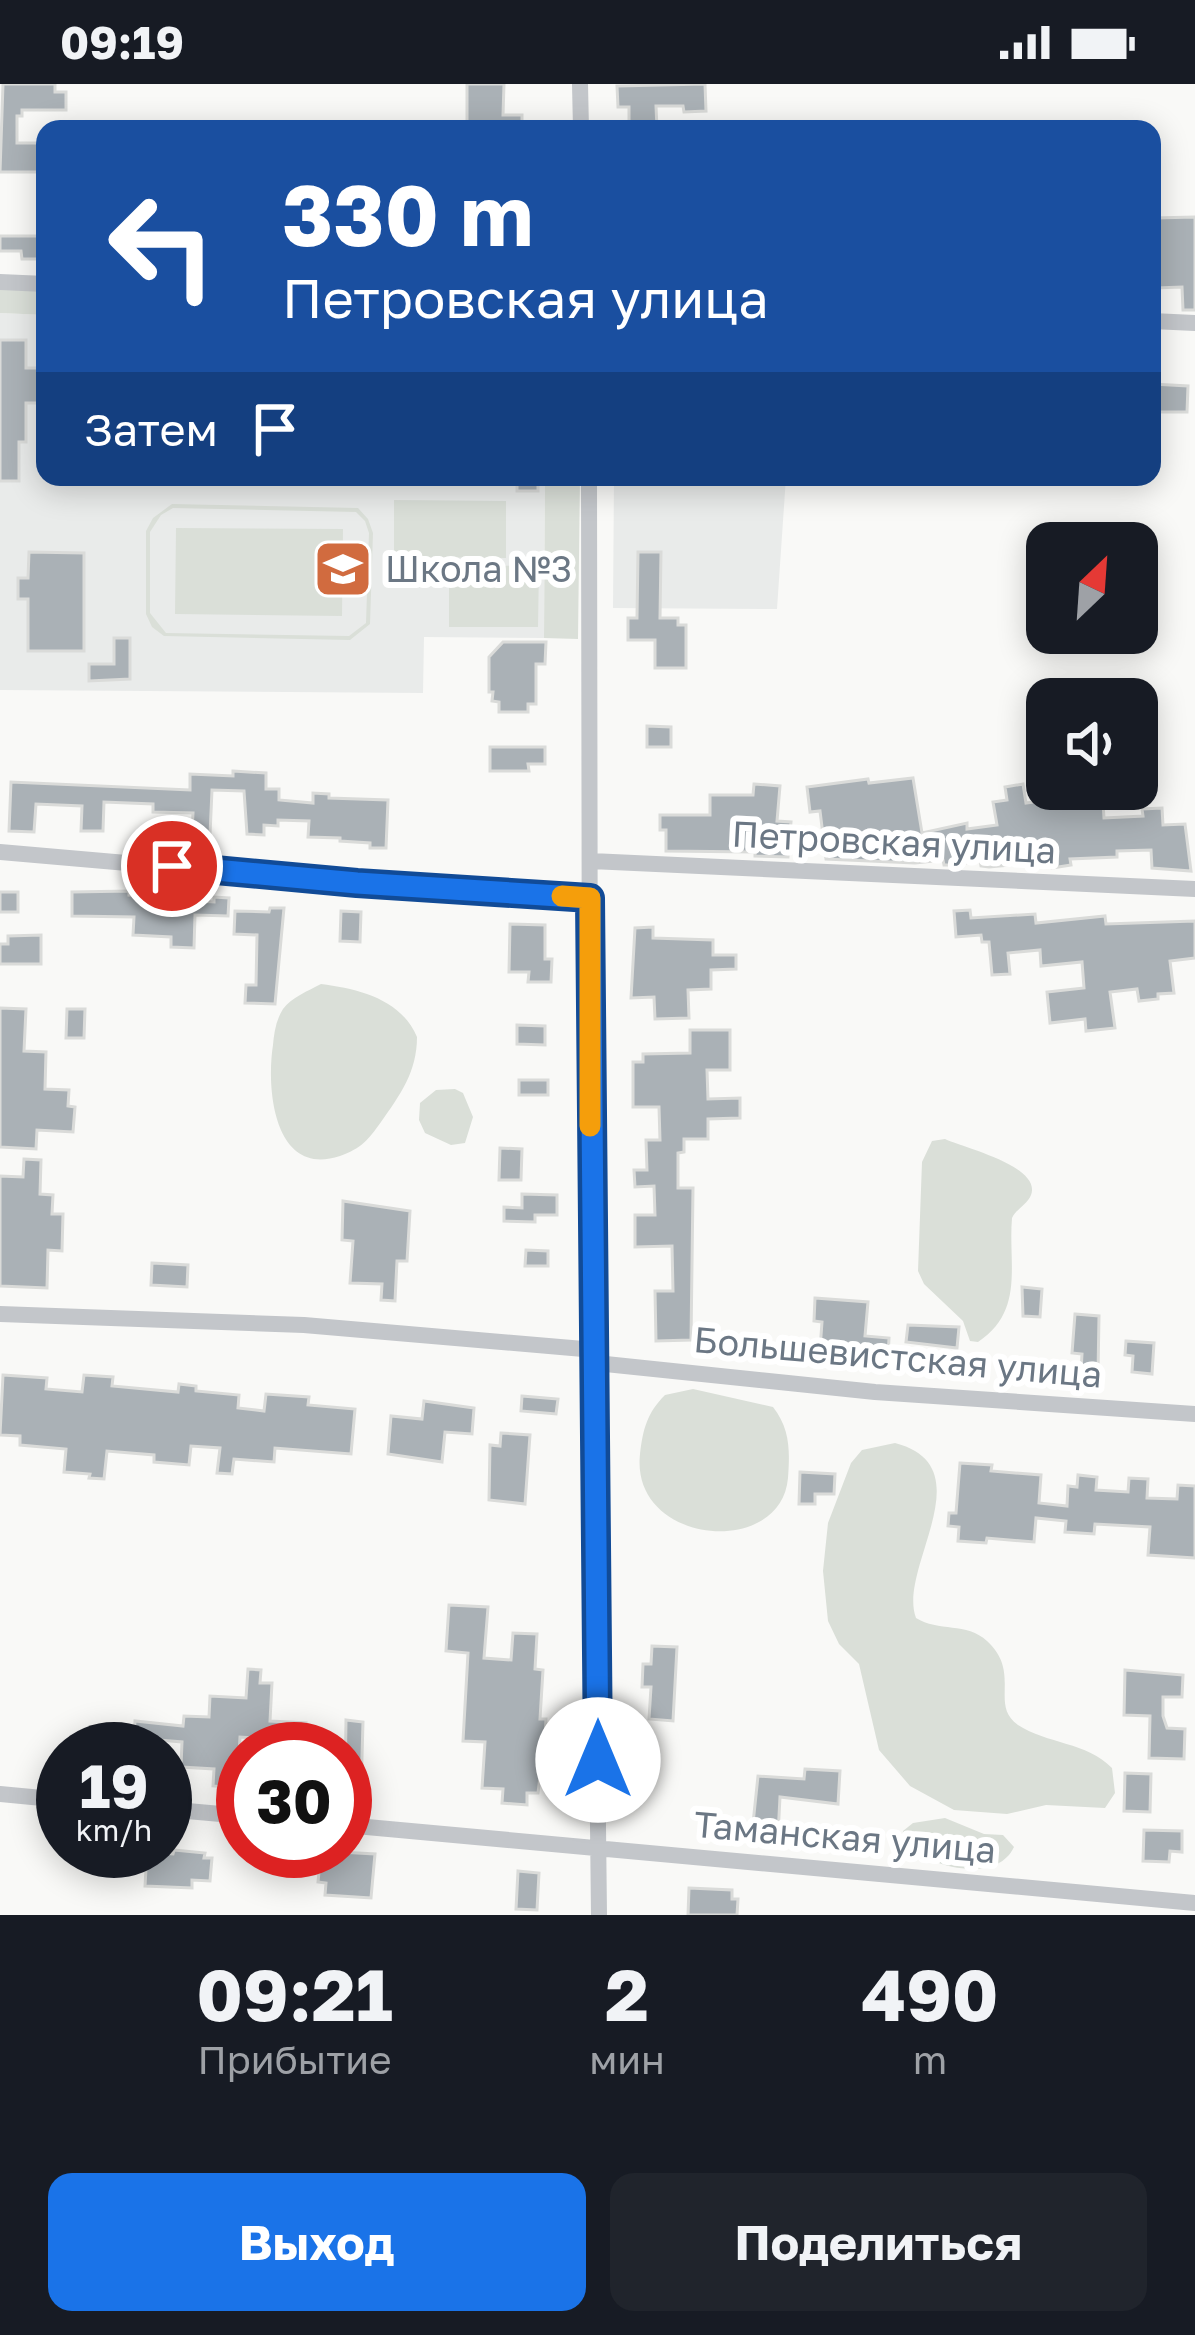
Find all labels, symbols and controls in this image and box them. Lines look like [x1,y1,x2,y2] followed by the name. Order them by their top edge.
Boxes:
[60,15,184,69] text: 09:19
[282,164,534,264] text: 330 m
[84,168,240,324] icon: left
[282,265,769,330] text: Петровская улица
[242,396,308,462] icon: arrive
[84,402,218,456] text: Затем
[1026,522,1158,654] north arrow
[1026,522,1158,810] map controls
[312,538,374,600] school or university icon: Школа №3
[385,547,572,590] place label: Школа №3
[1026,678,1158,810] button: sound
[731,812,1057,871] street label: Петровская улица
[121,815,223,917] pin
[139,833,205,899] icon: arrive
[692,1317,1104,1396] street label: Большевистская улица
[535,1697,661,1823] position arrow
[216,1722,372,1878] speed limit sign: 30
[79,1749,148,1821] text: 19
[692,1802,998,1871] street label: Таманская улица
[76,1812,152,1848] text: km/h
[196,1950,393,2037] text: 09:21
[605,1950,649,2037] text: 2
[861,1950,999,2037] text: 490
[197,2036,392,2083] text: Прибытие
[589,2036,665,2083] text: мин
[913,2036,947,2083] text: m
[48,2173,586,2311] button: Выход
[610,2173,1147,2311] button: Поделиться

